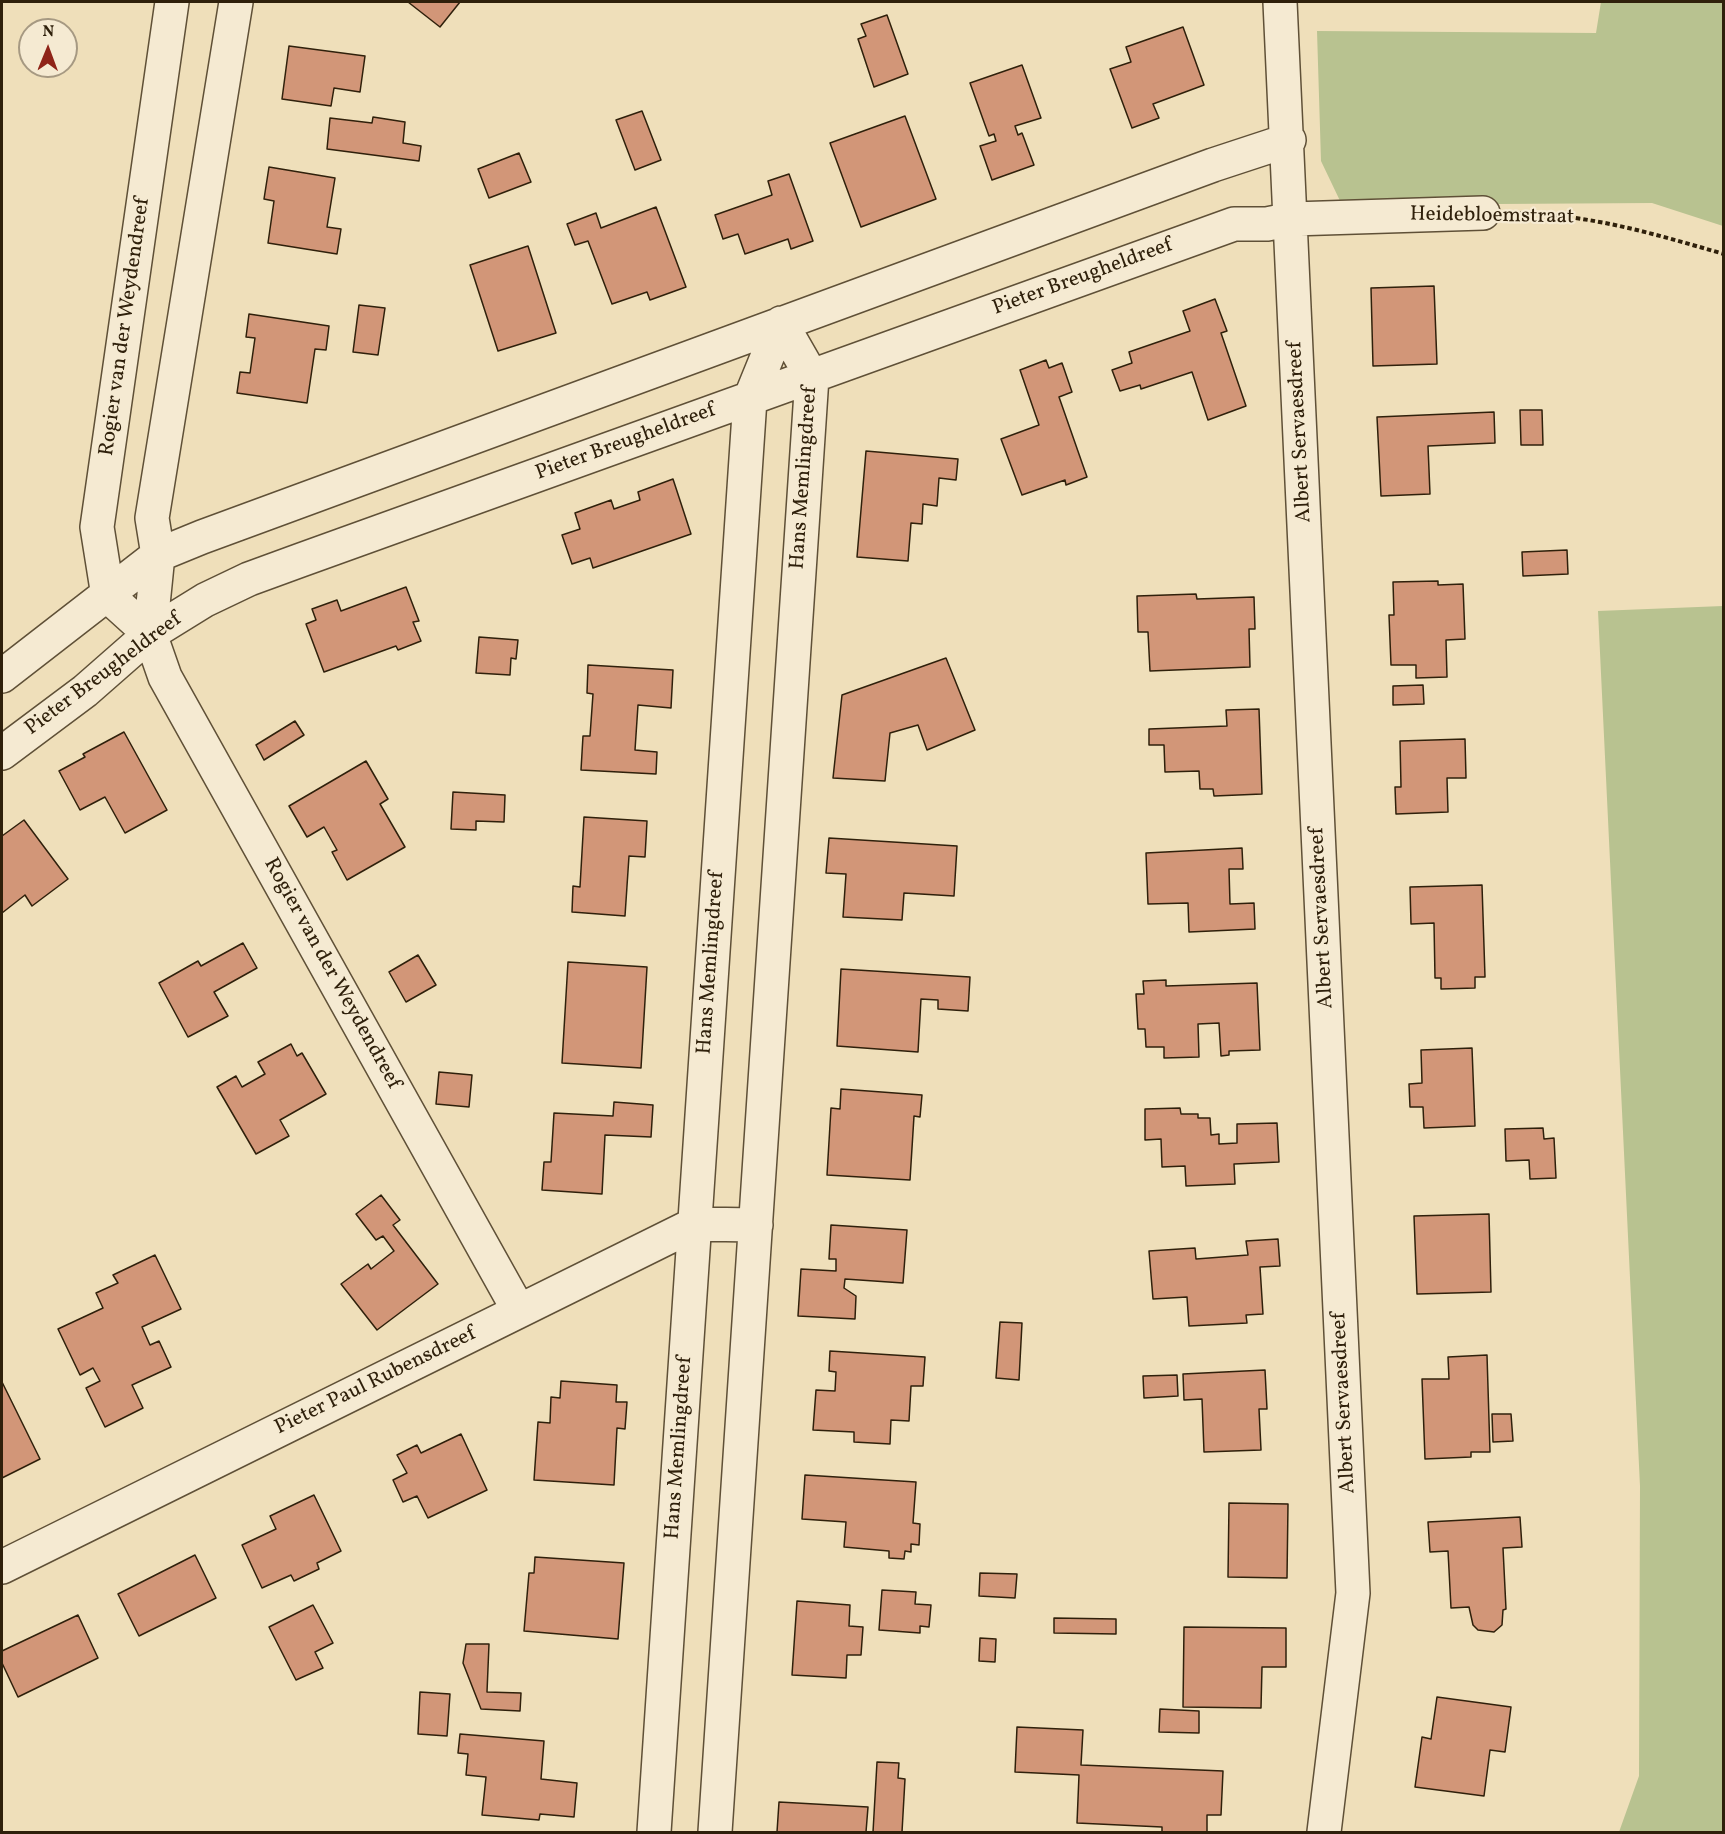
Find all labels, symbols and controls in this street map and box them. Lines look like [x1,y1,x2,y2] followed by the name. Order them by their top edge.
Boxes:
[18,18,78,78] north arrow
[42,21,54,43] text: N
[95,196,157,458] street label: Rogier van der Weydendreef
[1410,203,1574,231] street label: Heidebloemstraat
[990,234,1176,322] street label: Pieter Breugheldreef
[1284,341,1318,523] street label: Albert Servaesdreef
[786,386,824,570] street label: Hans Memlingdreef
[533,399,719,487] street label: Pieter Breugheldreef
[21,608,187,742] street label: Pieter Breugheldreef
[1306,827,1340,1009] street label: Albert Servaesdreef
[257,854,405,1094] street label: Rogier van der Weydendreef
[693,871,731,1055] street label: Hans Memlingdreef
[1328,1312,1362,1494] street label: Albert Servaesdreef
[271,1322,481,1442] street label: Pieter Paul Rubensdreef
[661,1356,699,1540] street label: Hans Memlingdreef

